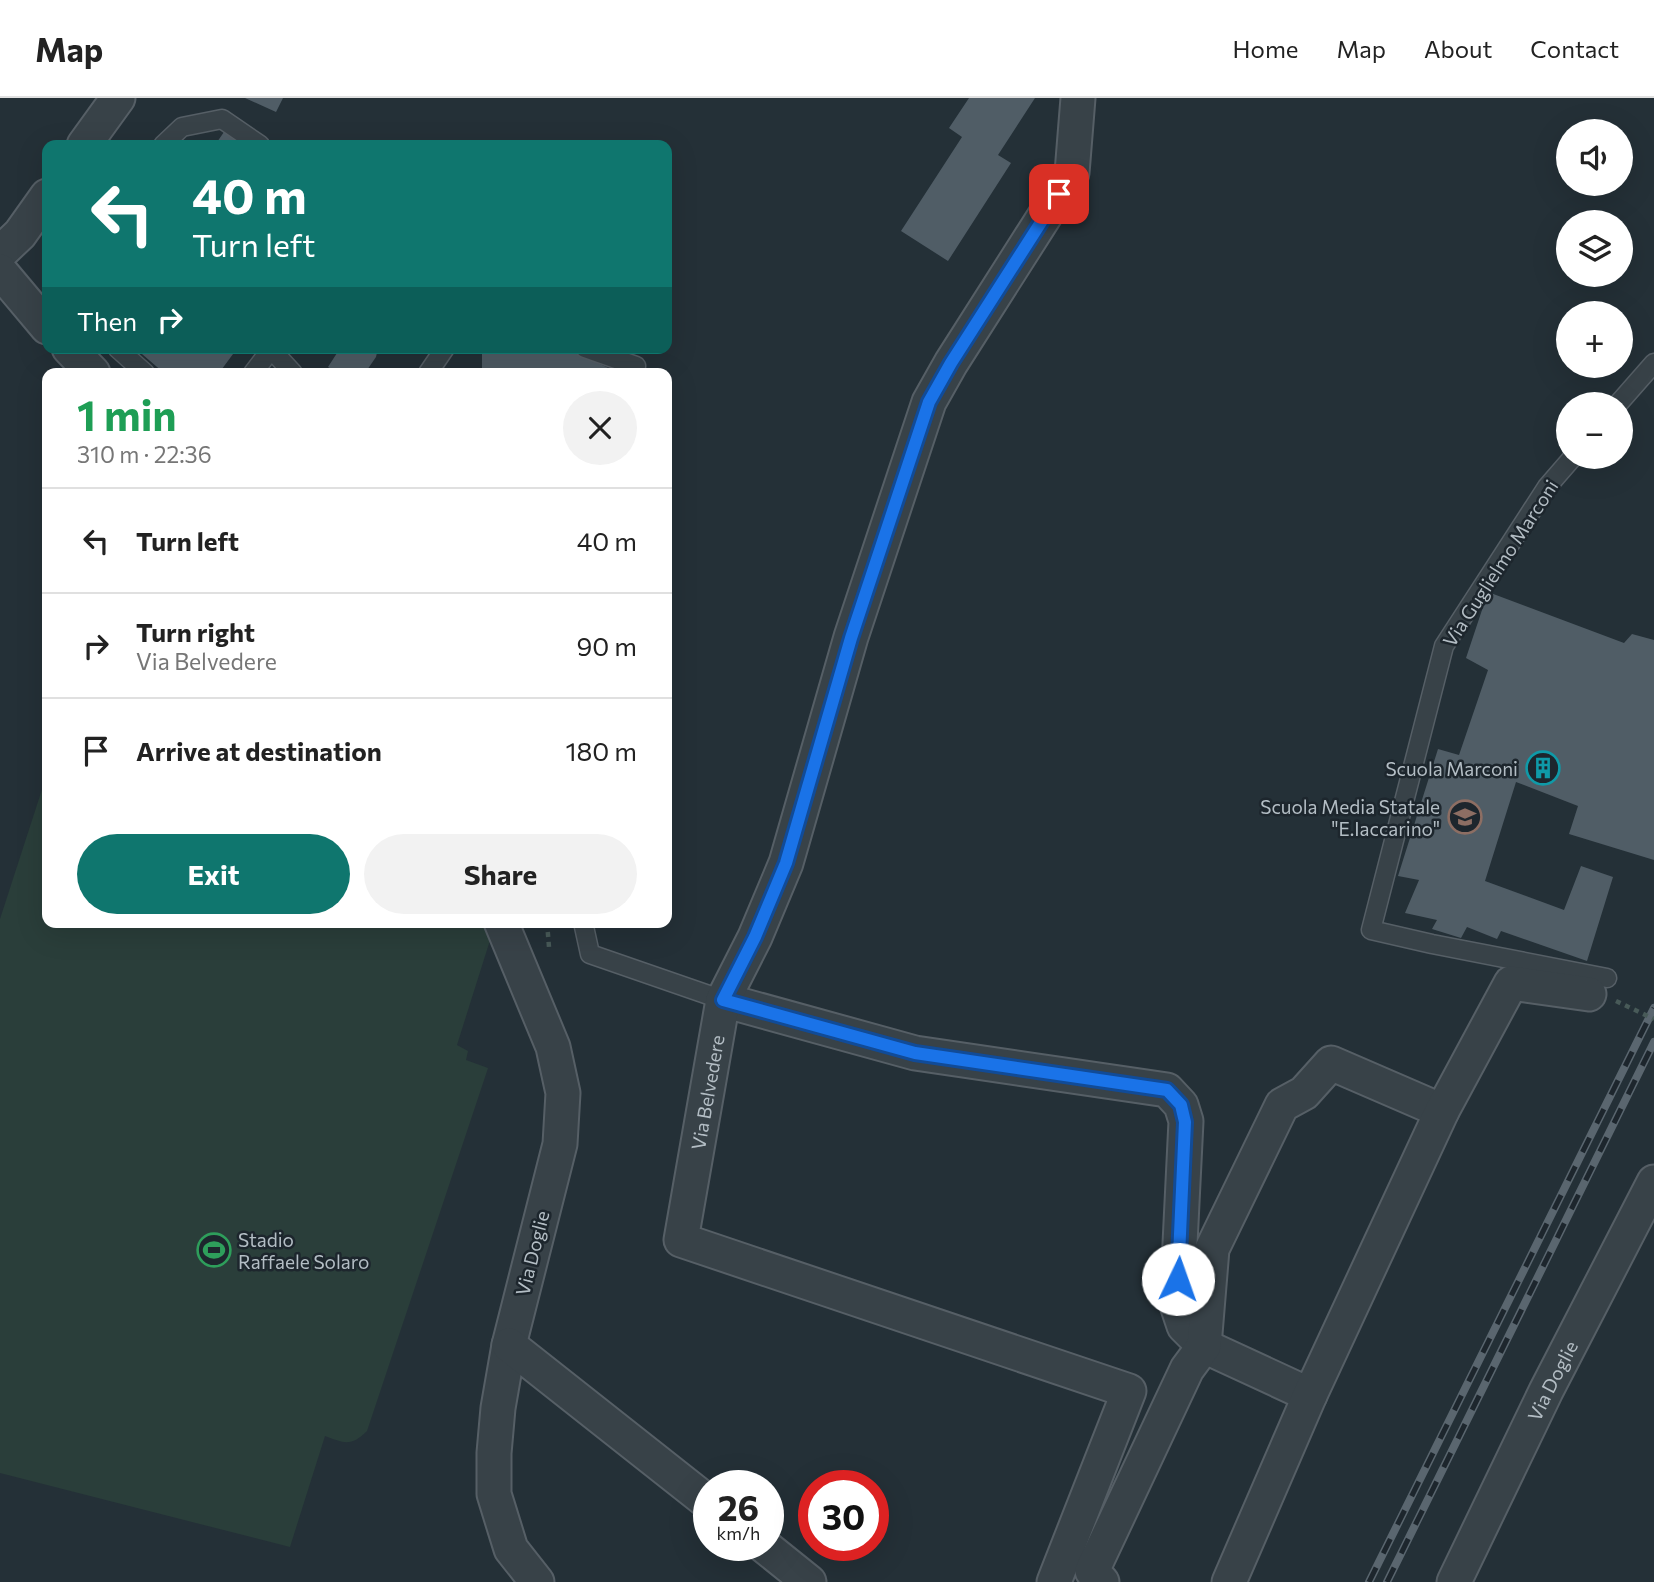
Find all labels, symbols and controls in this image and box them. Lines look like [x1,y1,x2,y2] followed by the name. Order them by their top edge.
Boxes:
[35,28,103,69] text: Map
[1233,34,1299,63] text: Home
[1337,34,1386,63] text: Map
[1424,34,1492,63] text: About
[1530,34,1619,63] text: Contact
[1556,119,1633,469] map controls
[1556,119,1633,196] button: sound
[192,164,307,224] text: 40 m
[1029,164,1089,224] pin
[77,168,168,259] icon: left
[1040,175,1078,213] icon: arrive
[1556,210,1633,287] button: layers
[192,224,316,264] text: Turn left
[151,301,189,339] icon: right
[1556,301,1633,378] button: +
[77,305,137,336] text: Then
[77,388,177,440] text: 1 min
[563,391,637,465] button: close
[1556,392,1633,469] button: −
[77,440,212,468] text: 310 m · 22:36
[1437,475,1563,651] street label: Via Guglielmo Marconi
[77,522,115,560] icon: left
[136,525,239,556] text: Turn left
[577,525,637,556] text: 40 m
[136,616,255,647] text: Turn right
[77,627,115,665] icon: right
[577,630,637,661] text: 90 m
[136,647,277,675] text: Via Belvedere
[77,732,115,770] icon: arrive
[136,735,382,766] text: Arrive at destination
[565,735,637,766] text: 180 m
[1524,749,1562,787] building icon: Scuola Marconi
[1385,757,1518,780] place label: Scuola Marconi
[1260,795,1440,840] place label: Scuola Media Statale "E.Iaccarino"
[1446,798,1484,836] school or university icon: Scuola Media Statale "E.Iaccarino"
[77,834,350,914] button: Exit
[364,834,637,914] button: Share
[686,1033,728,1152] street label: Via Belvedere
[510,1208,554,1298] street label: Via Doglie
[238,1228,369,1273] place label: Stadio Raffaele Solaro
[195,1231,233,1269] sports icon: Stadio Raffaele Solaro
[1141,1242,1215,1316] position arrow
[1522,1336,1582,1424] street label: Via Doglie
[798,1470,889,1561] speed limit sign: 30
[718,1485,759,1528] text: 26
[717,1522,760,1544] text: km/h

